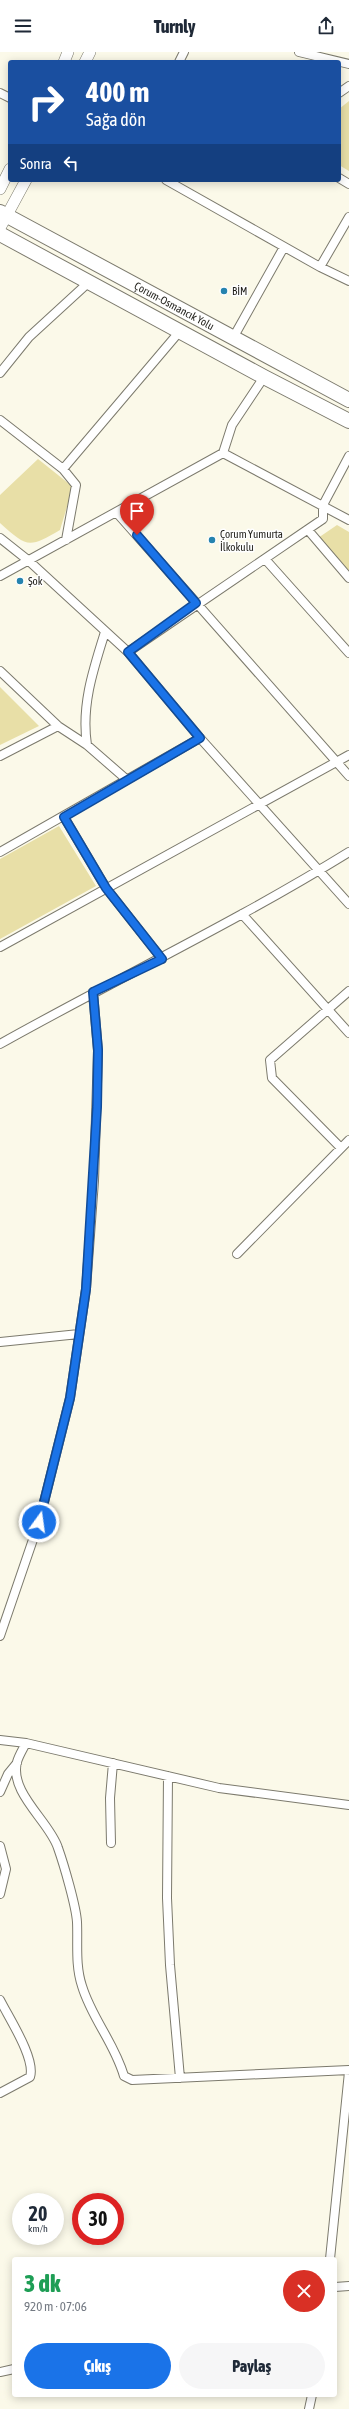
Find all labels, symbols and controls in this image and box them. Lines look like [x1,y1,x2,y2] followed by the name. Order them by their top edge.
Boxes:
[12,15,34,37] icon: menu
[315,15,337,37] icon: share
[154,16,195,37] text: Turnly
[20,76,72,128] icon: right
[86,76,149,108] text: 400 m
[86,109,146,130] text: Sağa dön
[60,152,82,174] icon: left
[20,155,52,172] text: Sonra
[132,280,216,332] street label: Çorum-Osmancık Yolu
[232,285,247,297] place label: BİM
[219,286,229,296] marker: BİM
[120,494,154,535] pin
[126,500,148,522] icon: arrive
[220,528,283,553] place label: Çorum Yumurta İlkokulu
[207,535,217,545] marker: Çorum Yumurta İlkokulu
[28,575,43,587] place label: Şok
[15,576,25,586] marker: Şok
[18,1501,60,1543] position arrow
[72,2193,124,2245] speed limit sign: 30
[29,2202,47,2225] text: 20
[28,2223,48,2234] text: km/h
[24,2270,61,2297] text: 3 dk
[283,2270,325,2312] button: close
[24,2299,87,2314] text: 920 m · 07:06
[24,2343,171,2389] button: Çıkış
[179,2343,325,2389] button: Paylaş

